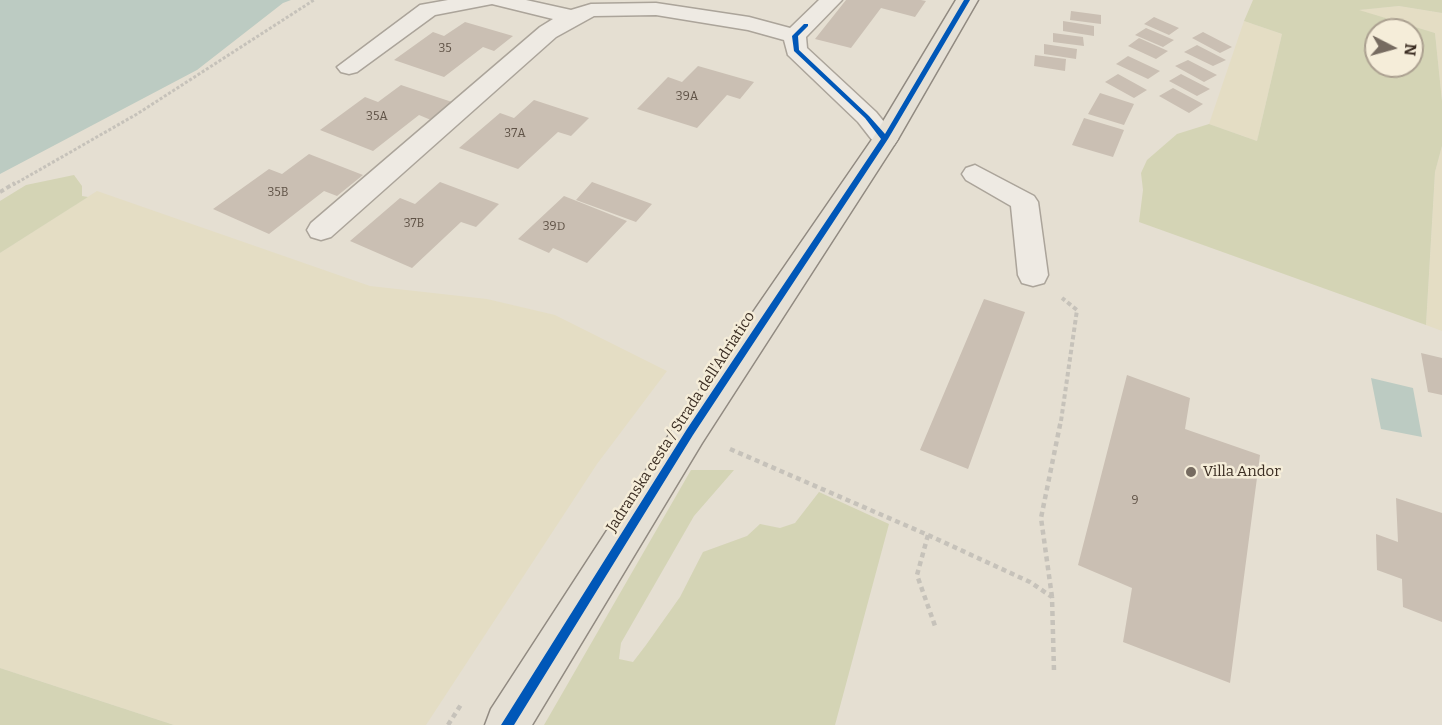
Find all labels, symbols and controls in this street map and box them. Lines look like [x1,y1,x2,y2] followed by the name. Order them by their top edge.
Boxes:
[1364,18,1424,78] north arrow
[438,42,452,56] house number: 35
[1400,43,1421,57] text: N
[676,90,698,104] house number: 39A
[366,110,388,124] house number: 35A
[504,127,526,141] house number: 37A
[268,186,288,200] house number: 35B
[404,217,424,231] house number: 37B
[543,220,565,234] house number: 39D
[603,308,759,536] street label: Jadranska cesta / Strada dell'Adriatico
[1203,463,1281,481] place label: Villa Andor
[1184,465,1198,479] marker: Villa Andor
[1131,494,1139,508] house number: 9

